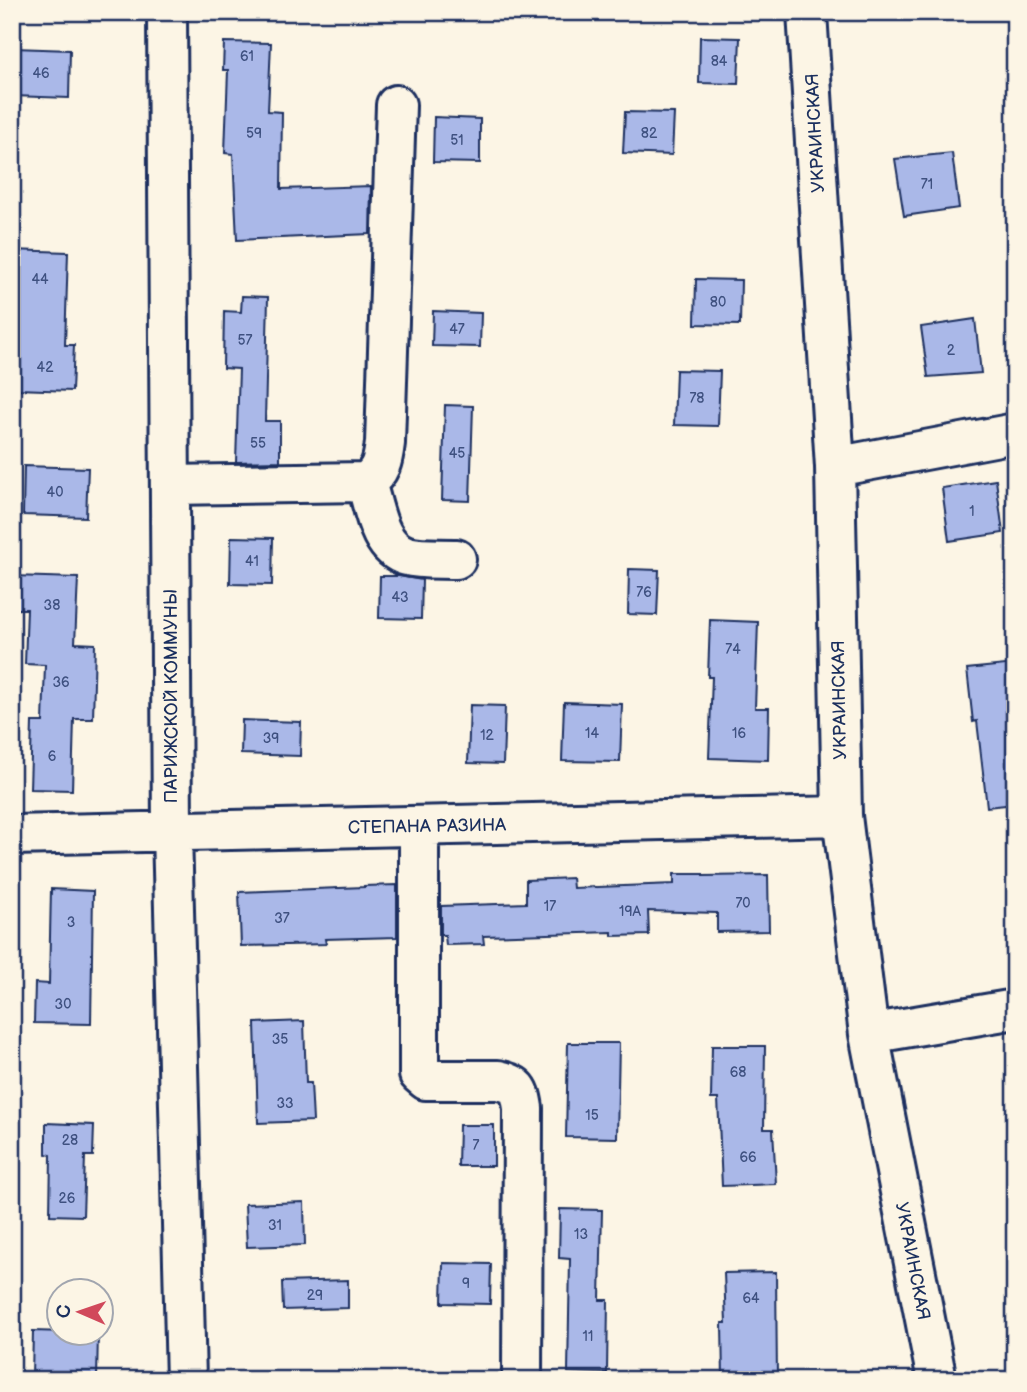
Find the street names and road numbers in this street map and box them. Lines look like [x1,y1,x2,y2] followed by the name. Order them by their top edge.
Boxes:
[802,73,829,193] street label: УКРАИНСКАЯ
[161,589,182,803] street label: ПАРИЖСКОЙ КОММУНЫ
[828,640,851,760] street label: УКРАИНСКАЯ
[348,815,506,838] street label: СТЕПАНА РАЗИНА
[891,1200,934,1322] street label: УКРАИНСКАЯ

